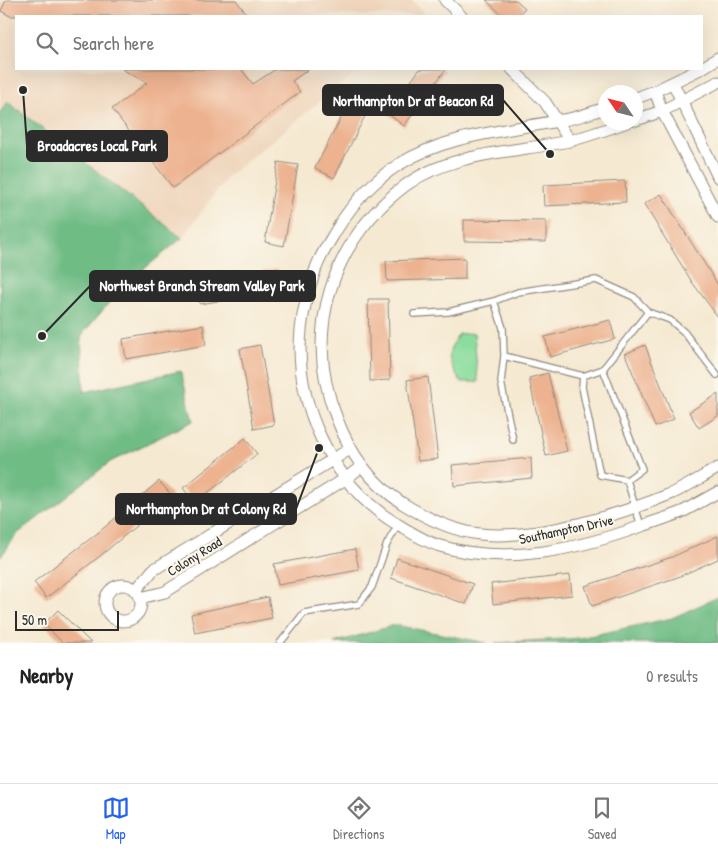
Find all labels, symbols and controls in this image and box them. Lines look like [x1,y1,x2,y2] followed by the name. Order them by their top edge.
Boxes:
[15,15,703,70] search box
[33,29,61,57] icon: search
[73,30,154,56] text: Search here
[323,85,503,115] callout: Northampton Dr at Beacon Rd
[598,85,643,130] north arrow
[333,90,493,112] text: Northampton Dr at Beacon Rd
[27,131,167,161] callout: Broadacres Local Park
[37,135,158,156] text: Broadacres Local Park
[90,271,315,301] callout: Northwest Branch Stream Valley Park
[99,275,305,297] text: Northwest Branch Stream Valley Park
[116,494,296,524] callout: Northampton Dr at Colony Rd
[126,498,286,520] text: Northampton Dr at Colony Rd
[517,510,615,549] street label: Southampton Drive
[163,531,226,581] street label: Colony Road
[15,608,119,631] scale bar
[22,610,47,629] text: 50 m
[20,661,73,690] text: Nearby
[646,665,698,687] text: 0 results
[102,794,130,843] tab: Map
[333,794,384,843] tab: Directions
[588,794,616,843] tab: Saved

